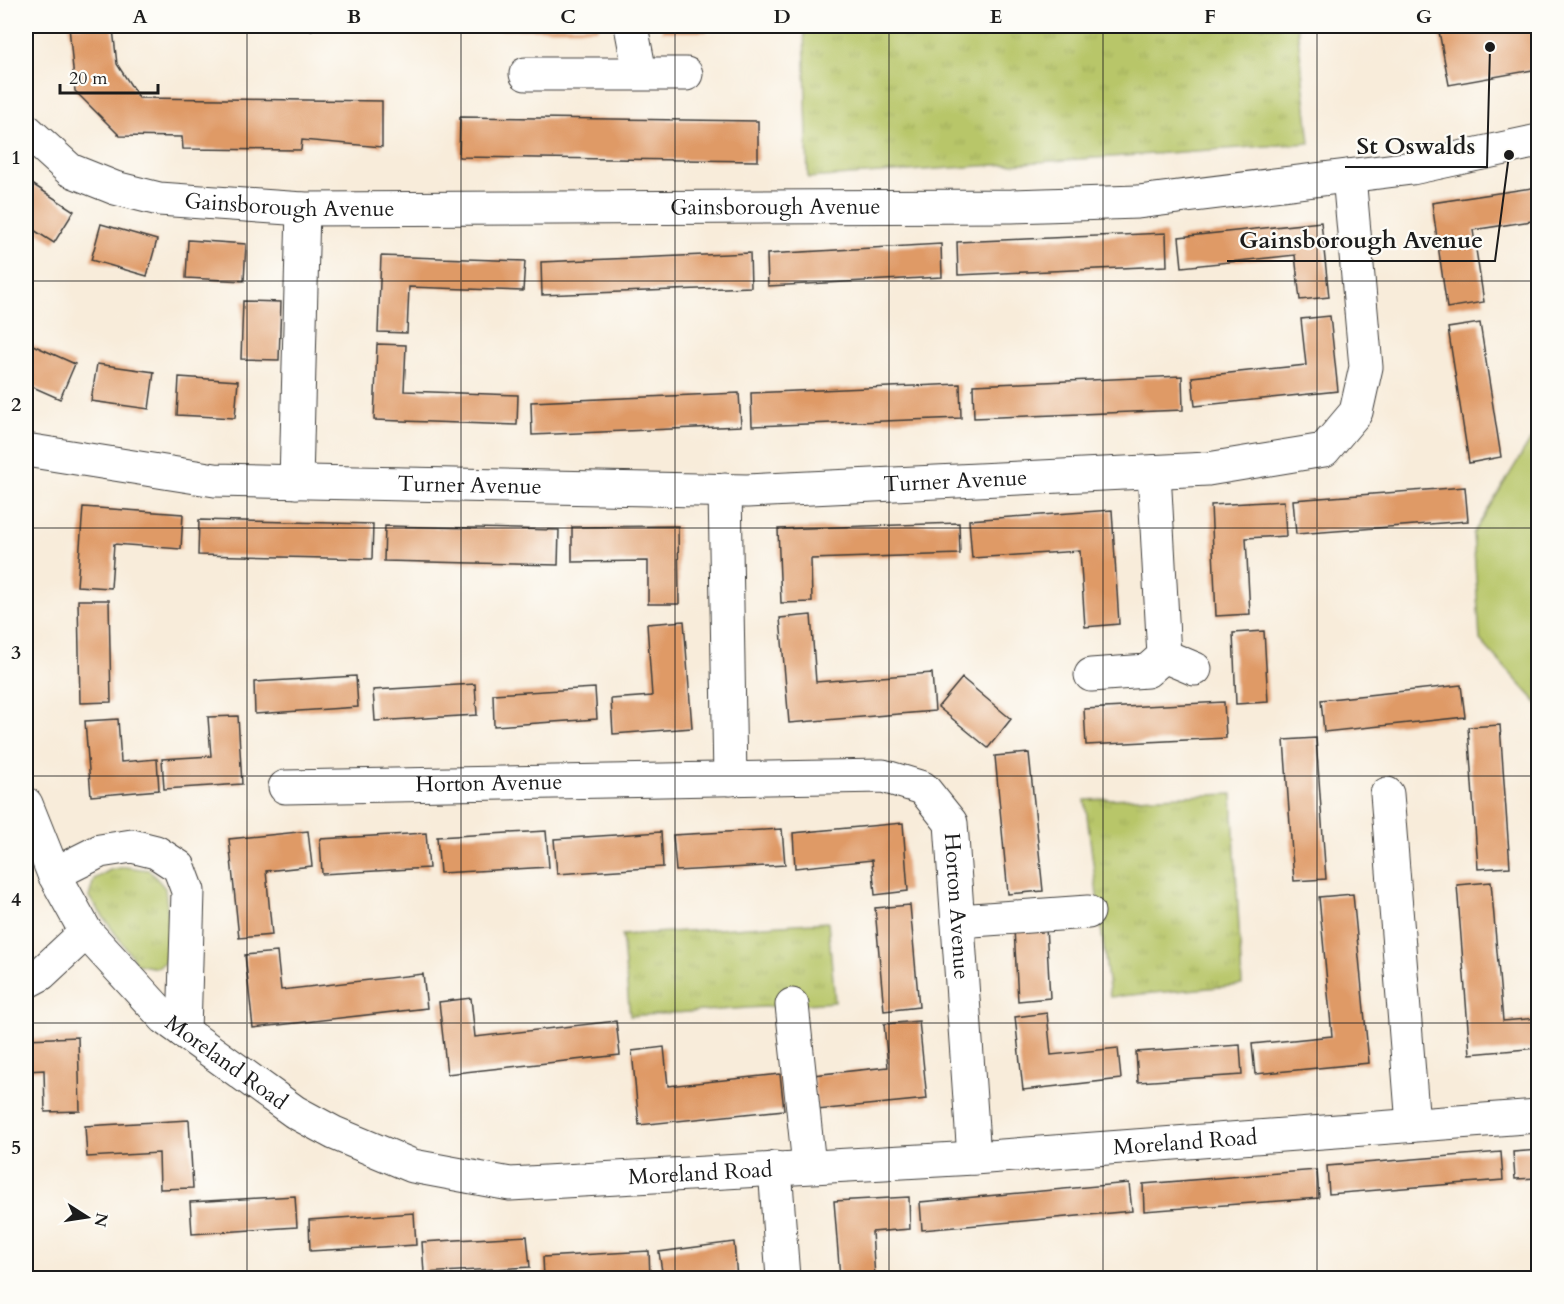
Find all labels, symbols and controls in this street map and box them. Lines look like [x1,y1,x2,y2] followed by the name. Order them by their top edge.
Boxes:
[132,3,148,30] text: A
[347,3,361,30] text: B
[560,3,576,30] text: C
[773,3,791,30] text: D
[990,3,1002,30] text: E
[1204,3,1216,30] text: F
[1416,3,1432,30] text: G
[60,57,158,95] scale bar
[69,66,108,91] text: 20 m
[1345,125,1487,167] callout: St Oswalds
[1357,130,1475,163] text: St Oswalds
[11,144,21,171] text: 1
[183,186,395,224] street label: Gainsborough Avenue
[670,192,881,222] street label: Gainsborough Avenue
[1227,219,1495,261] callout: Gainsborough Avenue
[1239,224,1483,257] text: Gainsborough Avenue
[11,391,21,418] text: 2
[883,463,1028,499] street label: Turner Avenue
[397,469,542,502] street label: Turner Avenue
[11,639,21,666] text: 3
[415,767,563,800] street label: Horton Avenue
[937,832,977,980] street label: Horton Avenue
[11,886,21,913] text: 4
[159,1008,294,1117] street label: Moreland Road
[1112,1122,1259,1163] street label: Moreland Road
[11,1134,21,1161] text: 5
[627,1154,773,1192] street label: Moreland Road
[57,1187,117,1247] north arrow
[88,1211,113,1229] text: N

